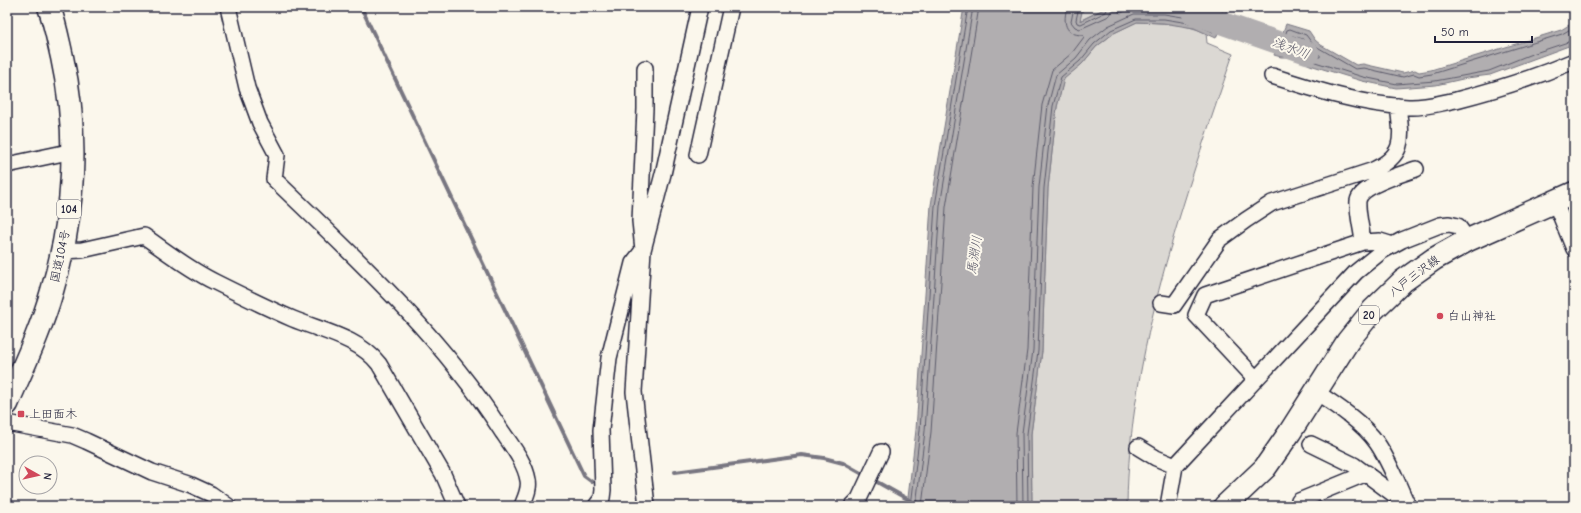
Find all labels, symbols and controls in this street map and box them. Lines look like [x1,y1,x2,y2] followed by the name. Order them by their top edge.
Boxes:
[1435,18,1532,44] scale bar
[1441,25,1469,39] text: 50 m
[1270,34,1312,62] water label: 浅水川
[57,200,81,218] road number: 104
[48,228,72,284] street label: 国道104号
[964,235,984,275] water label: 馬淵川
[1386,252,1442,300] street label: 八戸三沢線
[1359,306,1379,324] road number: 20
[1448,309,1496,323] place label: 白山神社
[1435,311,1445,321] marker: 白山神社
[29,407,77,421] place label: 上田面木
[16,409,26,419] marker: 上田面木
[18,455,58,495] north arrow
[40,472,54,481] text: N

